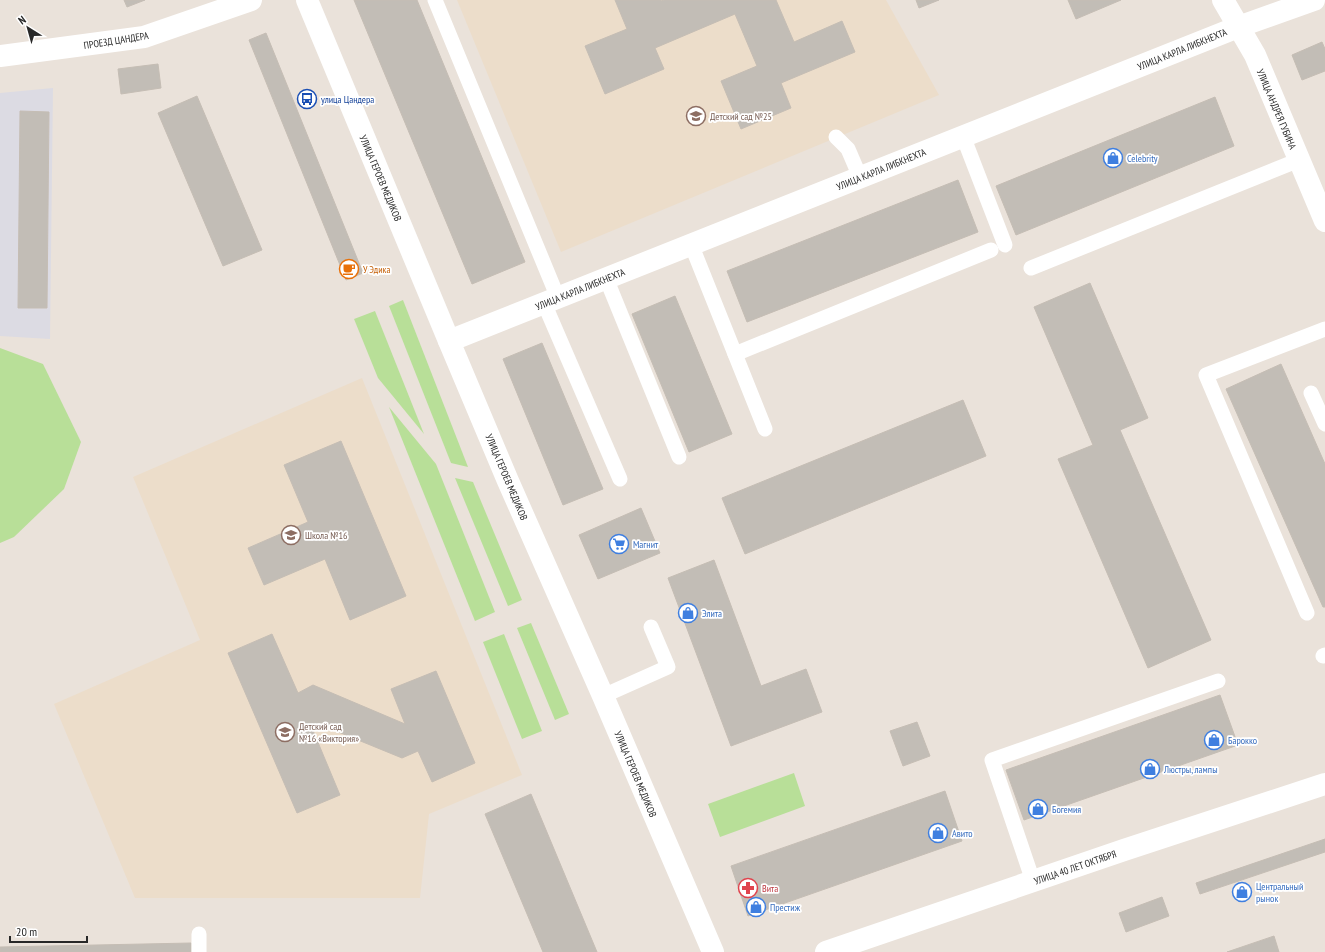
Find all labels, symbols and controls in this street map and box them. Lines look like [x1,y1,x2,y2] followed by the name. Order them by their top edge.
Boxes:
[8,8,48,48] north arrow
[15,13,29,27] text: N
[1136,25,1229,73] street label: УЛИЦА КАРЛА ЛИБКНЕХТА
[83,29,150,52] street label: ПРОЕЗД ЦАНДЕРА
[1254,67,1299,151] street label: УЛИЦА АНДРЕЯ ГУБИНА
[296,88,318,110] bus stop icon: улица Цандера
[321,93,374,106] place label: улица Цандера
[685,105,707,127] school or university icon: Детский сад №25
[710,110,772,123] place label: Детский сад №25
[357,133,405,223] street label: УЛИЦА ГЕРОЕВ МЕДИКОВ
[835,145,928,193] street label: УЛИЦА КАРЛА ЛИБКНЕХТА
[1102,147,1124,169] shop icon: Celebrity
[1127,152,1158,165] place label: Celebrity
[338,258,360,280] cafe icon: У Эдика
[363,263,390,276] place label: У Эдика
[534,265,627,313] street label: УЛИЦА КАРЛА ЛИБКНЕХТА
[483,432,531,522] street label: УЛИЦА ГЕРОЕВ МЕДИКОВ
[280,524,302,546] school or university icon: Школа №16
[305,529,348,542] place label: Школа №16
[608,533,630,555] supermarket icon: Магнит
[633,538,659,551] place label: Магнит
[677,602,699,624] shop icon: Элита
[702,607,722,620] place label: Элита
[299,720,359,745] place label: Детский сад №16 «Виктория»
[274,721,296,743] school or university icon: Детский сад №16 «Виктория»
[612,729,660,819] street label: УЛИЦА ГЕРОЕВ МЕДИКОВ
[1203,729,1225,751] shop icon: Барокко
[1228,734,1257,747] place label: Барокко
[1139,758,1161,780] shop icon: Люстры, лампы
[1163,763,1218,776] place label: Люстры, лампы
[1027,798,1049,820] shop icon: Богемия
[1052,803,1081,816] place label: Богемия
[927,822,949,844] shop icon: Авито
[952,827,973,840] place label: Авито
[1032,847,1118,888] street label: УЛИЦА 40 ЛЕТ ОКТЯБРЯ
[737,877,759,899] pharmacy icon: Вита
[1256,880,1303,905] place label: Центральный рынок
[1231,881,1253,903] shop icon: Центральный рынок
[762,882,778,895] place label: Вита
[745,896,767,918] shop icon: Престиж
[770,901,801,914] place label: Престиж
[10,918,87,944] scale bar
[16,924,37,939] text: 20 m

